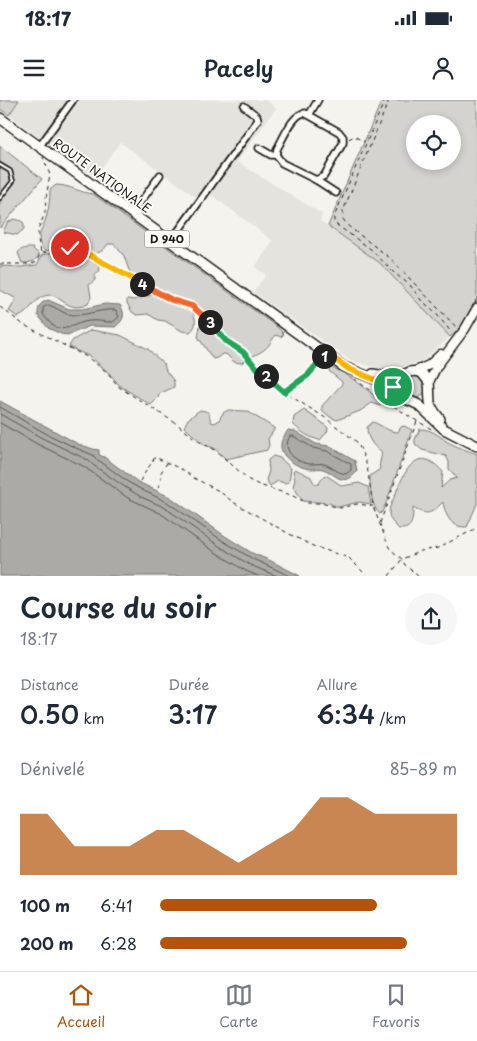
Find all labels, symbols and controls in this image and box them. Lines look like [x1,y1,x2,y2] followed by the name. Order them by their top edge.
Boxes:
[25,4,71,32] text: 18:17
[203,51,274,84] text: Pacely
[20,54,48,82] icon: menu
[429,54,457,82] icon: person
[406,115,461,170] map controls
[406,115,461,170] button: locate
[50,134,155,217] street label: ROUTE NATIONALE
[49,227,91,269] pin
[144,230,190,248] road number: D 940
[56,234,84,262] icon: check
[130,272,154,296] pin: 4
[138,274,147,295] text: 4
[198,310,222,334] pin: 3
[206,312,215,333] text: 3
[312,344,336,368] pin: 1
[321,346,328,367] text: 1
[254,364,278,388] pin: 2
[262,366,271,387] text: 2
[372,366,414,408] pin
[379,373,407,401] icon: arrive
[20,585,217,628] text: Course du soir
[405,593,457,645] button: share
[20,626,57,650] text: 18:17
[20,674,79,695] text: Distance
[168,674,209,695] text: Durée
[317,674,357,695] text: Allure
[20,695,79,733] text: 0.50
[168,695,217,733] text: 3:17
[317,695,375,733] text: 6:34
[79,708,105,729] text: km
[375,708,406,729] text: /km
[20,756,85,780] text: Dénivelé
[390,756,457,780] text: 85–89 m
[20,893,70,917] text: 100 m
[100,893,133,917] text: 6:41
[20,931,74,955] text: 200 m
[100,931,137,955] text: 6:28
[57,981,105,1032] tab: Accueil
[219,981,258,1032] tab: Carte
[372,981,420,1032] tab: Favoris

